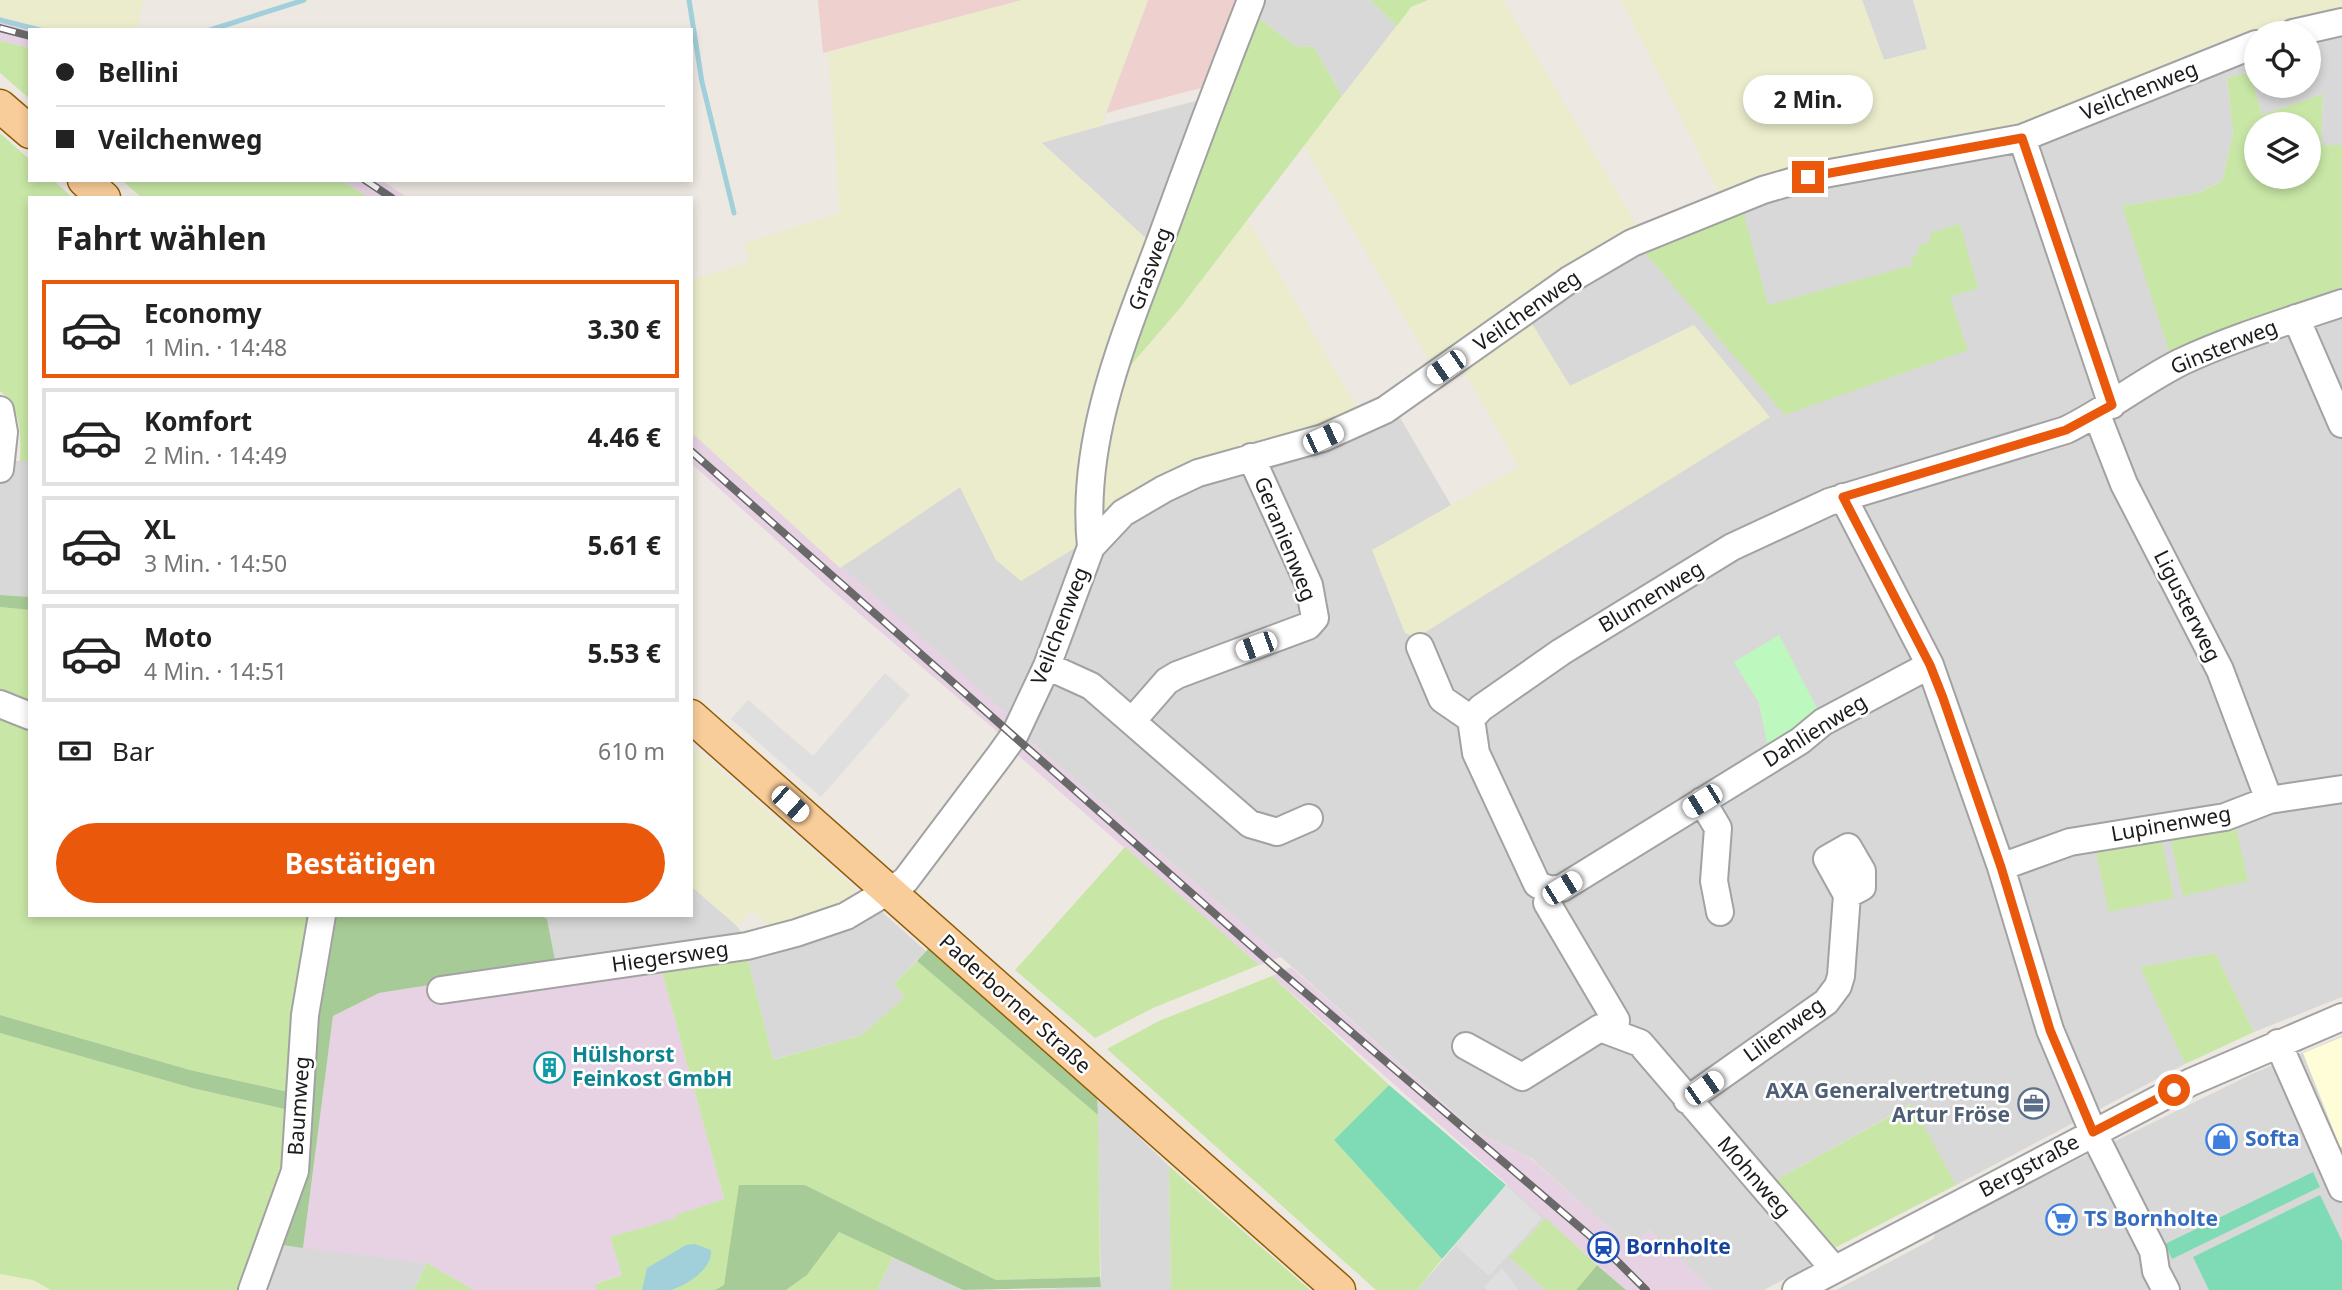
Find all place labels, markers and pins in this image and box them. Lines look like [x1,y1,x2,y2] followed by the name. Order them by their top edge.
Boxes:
[572,1040,732,1092] place label: Hülshorst Feinkost GmbH
[532,1050,566,1084] building icon: Hülshorst Feinkost GmbH
[1765,1076,2010,1128] place label: AXA Generalvertretung Artur Fröse
[2016,1086,2050,1120] office icon: AXA Generalvertretung Artur Fröse
[2205,1122,2239,1156] shop icon: Softa
[2245,1124,2300,1152] place label: Softa
[2044,1202,2078,1236] supermarket icon: TS Bornholte
[2084,1204,2218,1232] place label: TS Bornholte
[1586,1230,1620,1264] station icon: Bornholte
[1626,1232,1731,1260] place label: Bornholte

